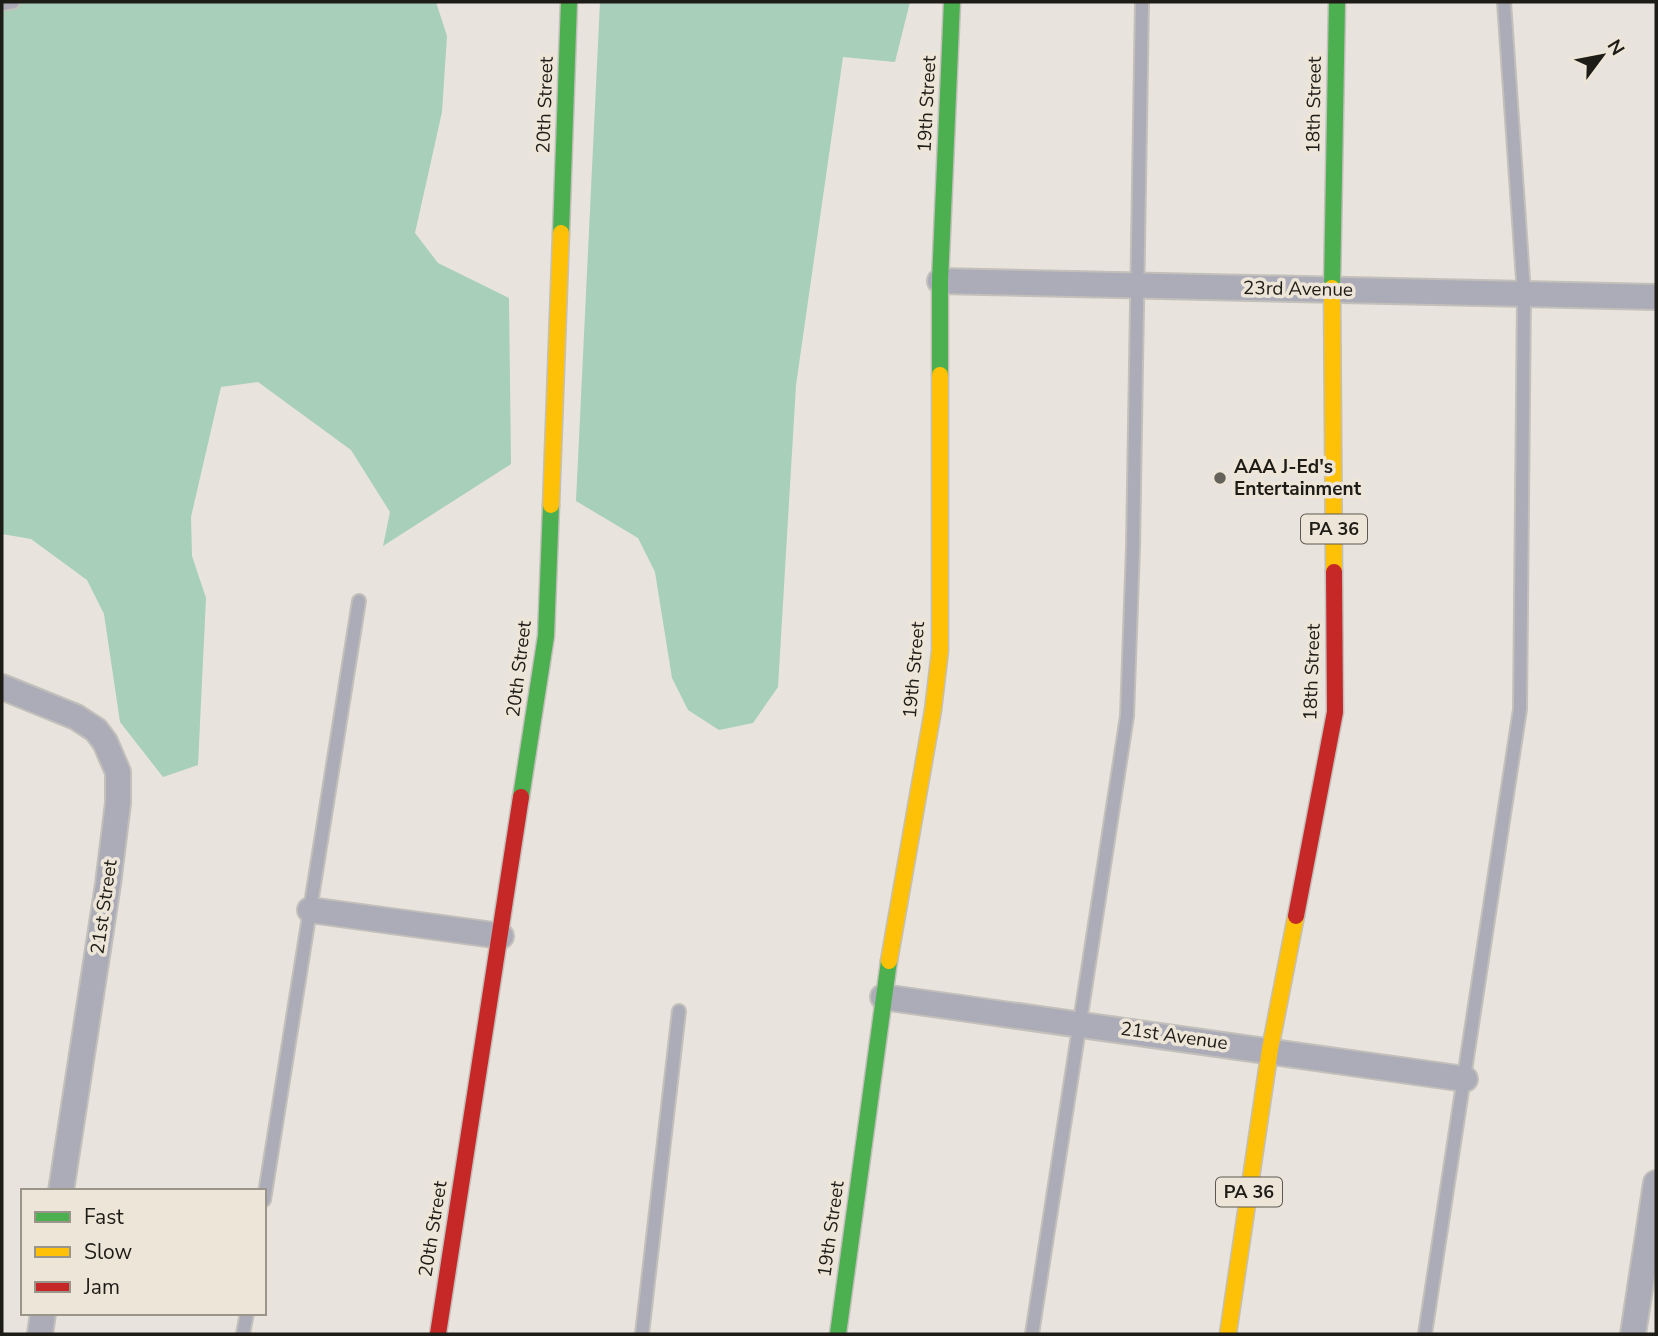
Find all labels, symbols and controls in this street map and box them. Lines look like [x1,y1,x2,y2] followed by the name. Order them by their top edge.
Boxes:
[1567,21,1637,91] north arrow
[1601,35,1630,60] text: N
[911,55,943,153] street label: 19th Street
[530,56,560,154] street label: 20th Street
[1300,56,1328,154] street label: 18th Street
[1243,275,1353,303] street label: 23rd Avenue
[1234,454,1362,502] place label: AAA J-Ed's Entertainment
[1212,470,1228,486] marker: AAA J-Ed's Entertainment
[1301,514,1367,544] road number: PA 36
[500,619,538,719] street label: 20th Street
[897,620,931,719] street label: 19th Street
[1297,623,1327,721] street label: 18th Street
[85,858,124,956] street label: 21st Street
[1119,1016,1229,1056] street label: 21st Avenue
[1216,1177,1282,1206] road number: PA 36
[413,1179,453,1279] street label: 20th Street
[811,1179,851,1279] street label: 19th Street
[21,1189,266,1315] legend
[84,1203,124,1231] text: Fast
[84,1238,133,1266] text: Slow
[83,1273,120,1301] text: Jam

